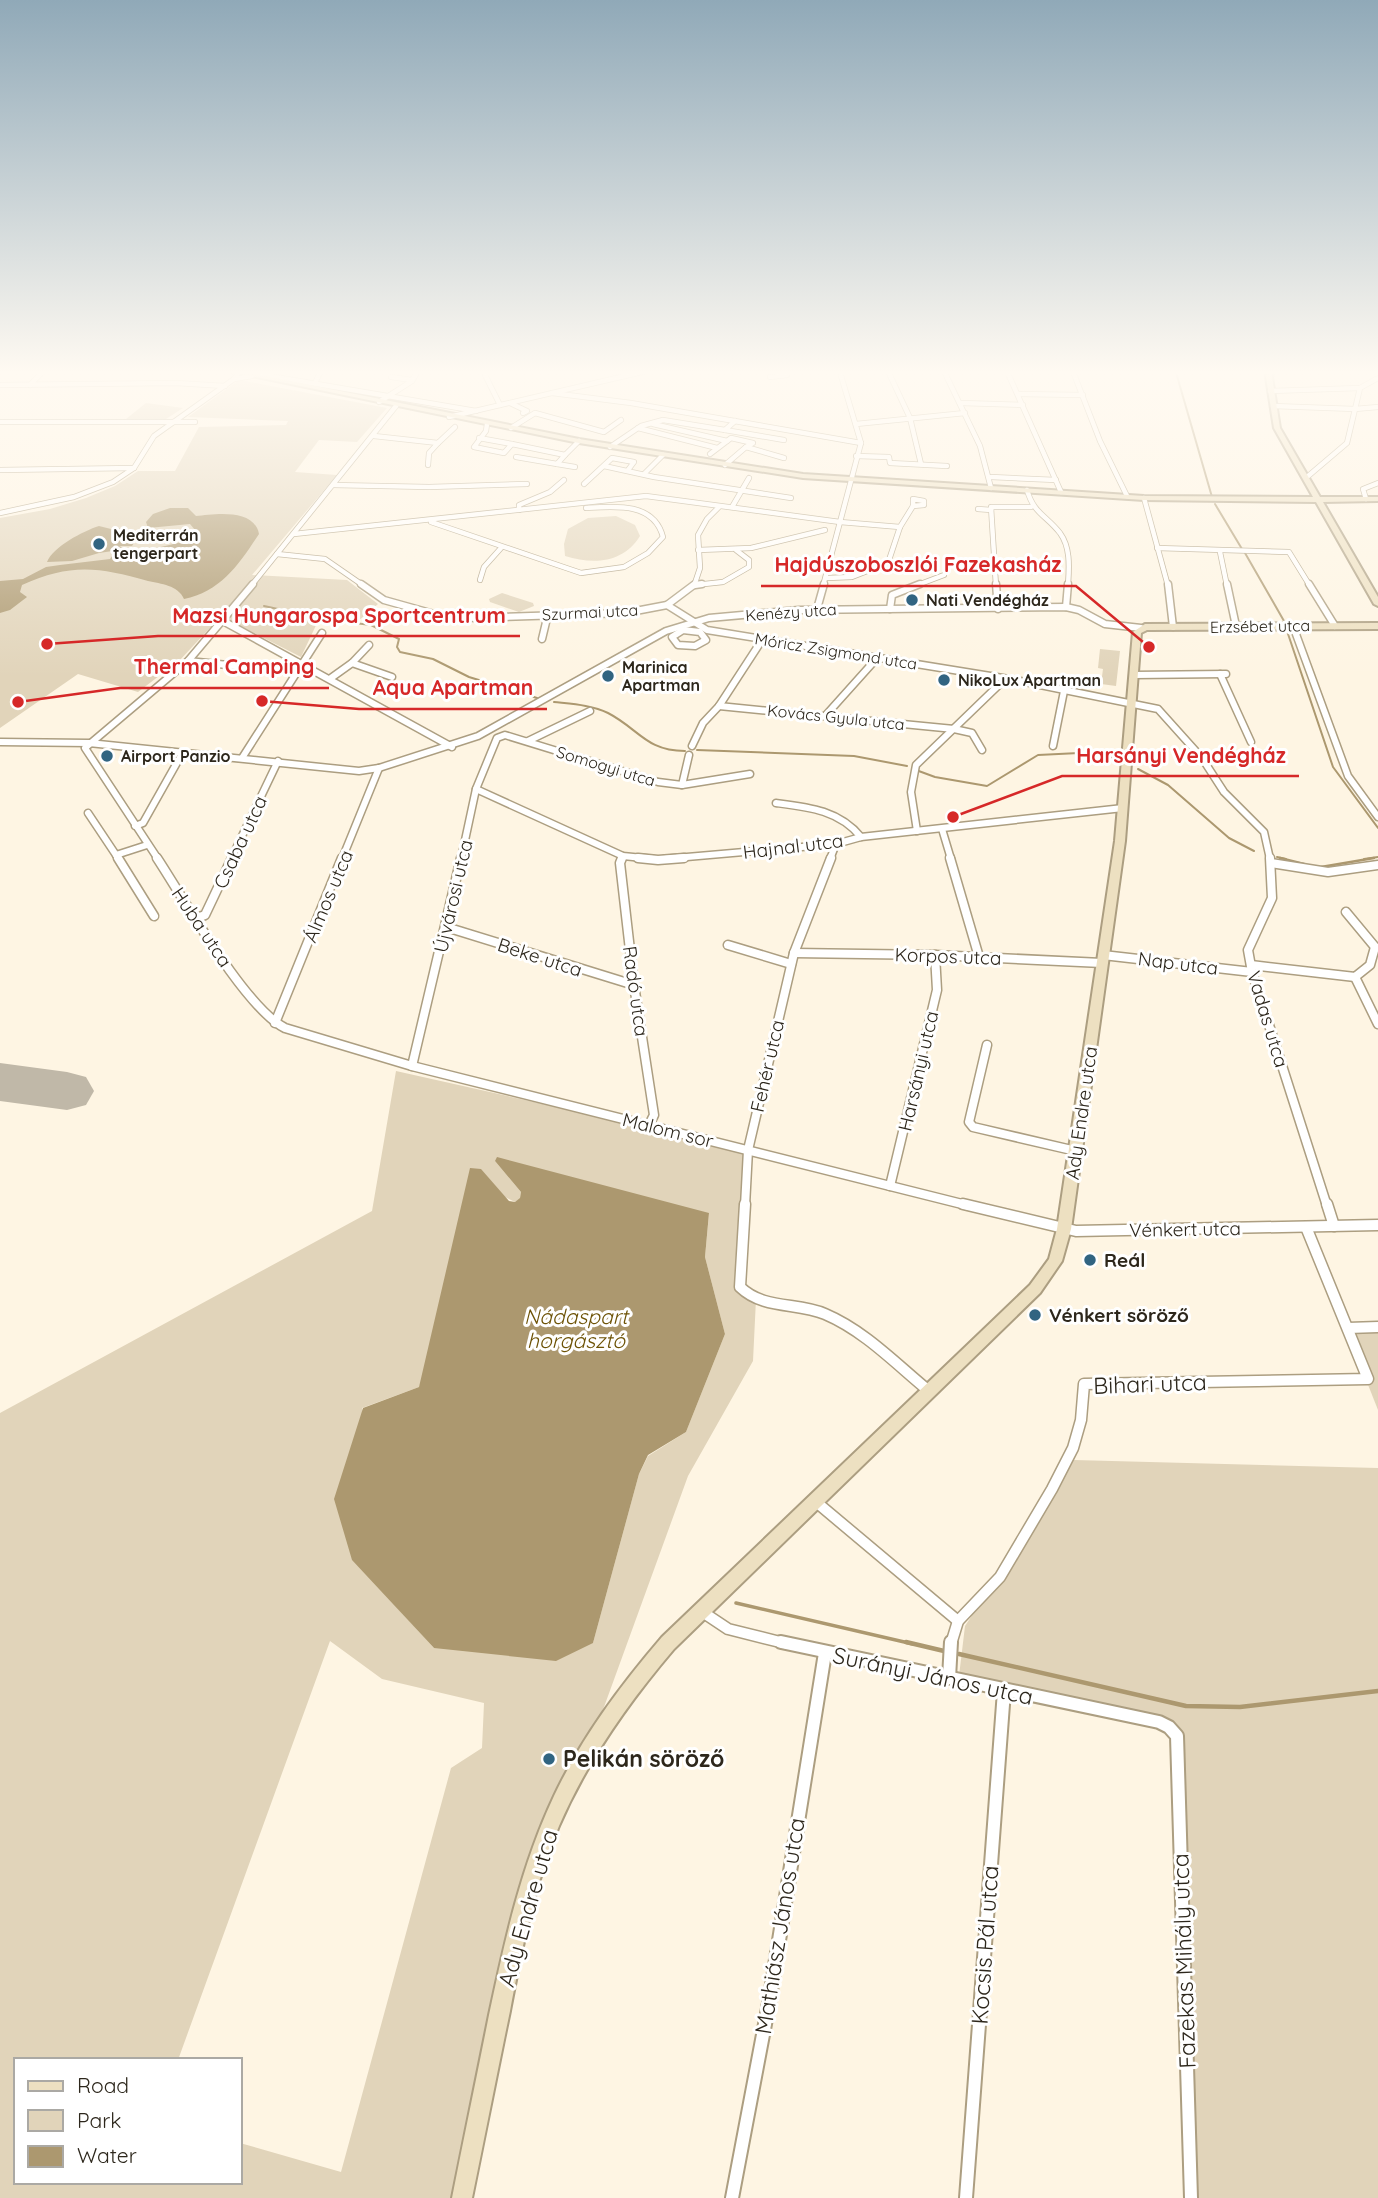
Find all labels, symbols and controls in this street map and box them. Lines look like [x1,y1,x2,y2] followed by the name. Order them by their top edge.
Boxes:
[113,525,199,563] place label: Mediterrán tengerpart
[91,536,107,552] marker: Mediterrán tengerpart
[761,544,1076,586] callout: Hajdúszoboszlói Fazekasház
[774,551,1062,577] text: Hajdúszoboszlói Fazekasház
[926,590,1049,610] place label: Nati Vendégház
[904,592,920,608] marker: Nati Vendégház
[158,594,520,636] callout: Mazsi Hungarospa Sportcentrum
[541,599,639,625] street label: Szurmai utca
[745,599,837,625] street label: Kenézy utca
[172,602,506,628] text: Mazsi Hungarospa Sportcentrum
[1210,615,1310,637] street label: Erzsébet utca
[753,628,919,674] street label: Móricz Zsigmond utca
[120,646,329,688] callout: Thermal Camping
[134,653,314,679] text: Thermal Camping
[622,657,700,695] place label: Marinica Apartman
[359,667,547,709] callout: Aqua Apartman
[600,668,616,684] marker: Marinica Apartman
[958,670,1101,690] place label: NikoLux Apartman
[936,672,952,688] marker: NikoLux Apartman
[373,674,533,700] text: Aqua Apartman
[766,700,906,734] street label: Kovács Gyula utca
[1062,734,1299,776] callout: Harsányi Vendégház
[554,741,658,791] street label: Somogyi utca
[1076,742,1286,768] text: Harsányi Vendégház
[121,746,231,766] place label: Airport Panzio
[99,748,115,764] marker: Airport Panzio
[208,792,272,892] street label: Csaba utca
[741,828,845,864] street label: Hajnal utca
[428,837,478,955] street label: Újvárosi utca
[298,846,358,946] street label: Álmos utca
[167,882,237,972] street label: Huba utca
[495,932,585,982] street label: Beke utca
[894,942,1002,970] street label: Korpos utca
[618,944,654,1038] street label: Radó utca
[1137,946,1219,980] street label: Nap utca
[1242,968,1294,1070] street label: Vadas utca
[893,1009,943,1133] street label: Harsányi utca
[745,1018,789,1114] street label: Fehér utca
[1060,1045,1102,1181] street label: Ady Endre utca
[620,1107,717,1153] street label: Malom sor
[1129,1216,1241,1242] street label: Vénkert utca
[1104,1248,1145,1272] place label: Reál
[1082,1252,1098,1268] marker: Reál
[524,1303,631,1353] water label: Nádaspart horgásztó
[1049,1303,1189,1327] place label: Vénkert söröző
[1027,1307,1043,1323] marker: Vénkert söröző
[1093,1367,1207,1400] street label: Bihari utca
[830,1640,1036,1711] street label: Surányi János utca
[563,1744,724,1773] place label: Pelikán söröző
[541,1751,557,1767] marker: Pelikán söröző
[748,1816,811,2036] street label: Mathiász János utca
[491,1826,564,1990] street label: Ady Endre utca
[1165,1853,1202,2069] street label: Fazekas Mihály utca
[964,1864,1005,2025] street label: Kocsis Pál utca
[14,2058,242,2184] legend
[77,2072,129,2098] text: Road
[77,2107,121,2133] text: Park
[77,2142,137,2168] text: Water

